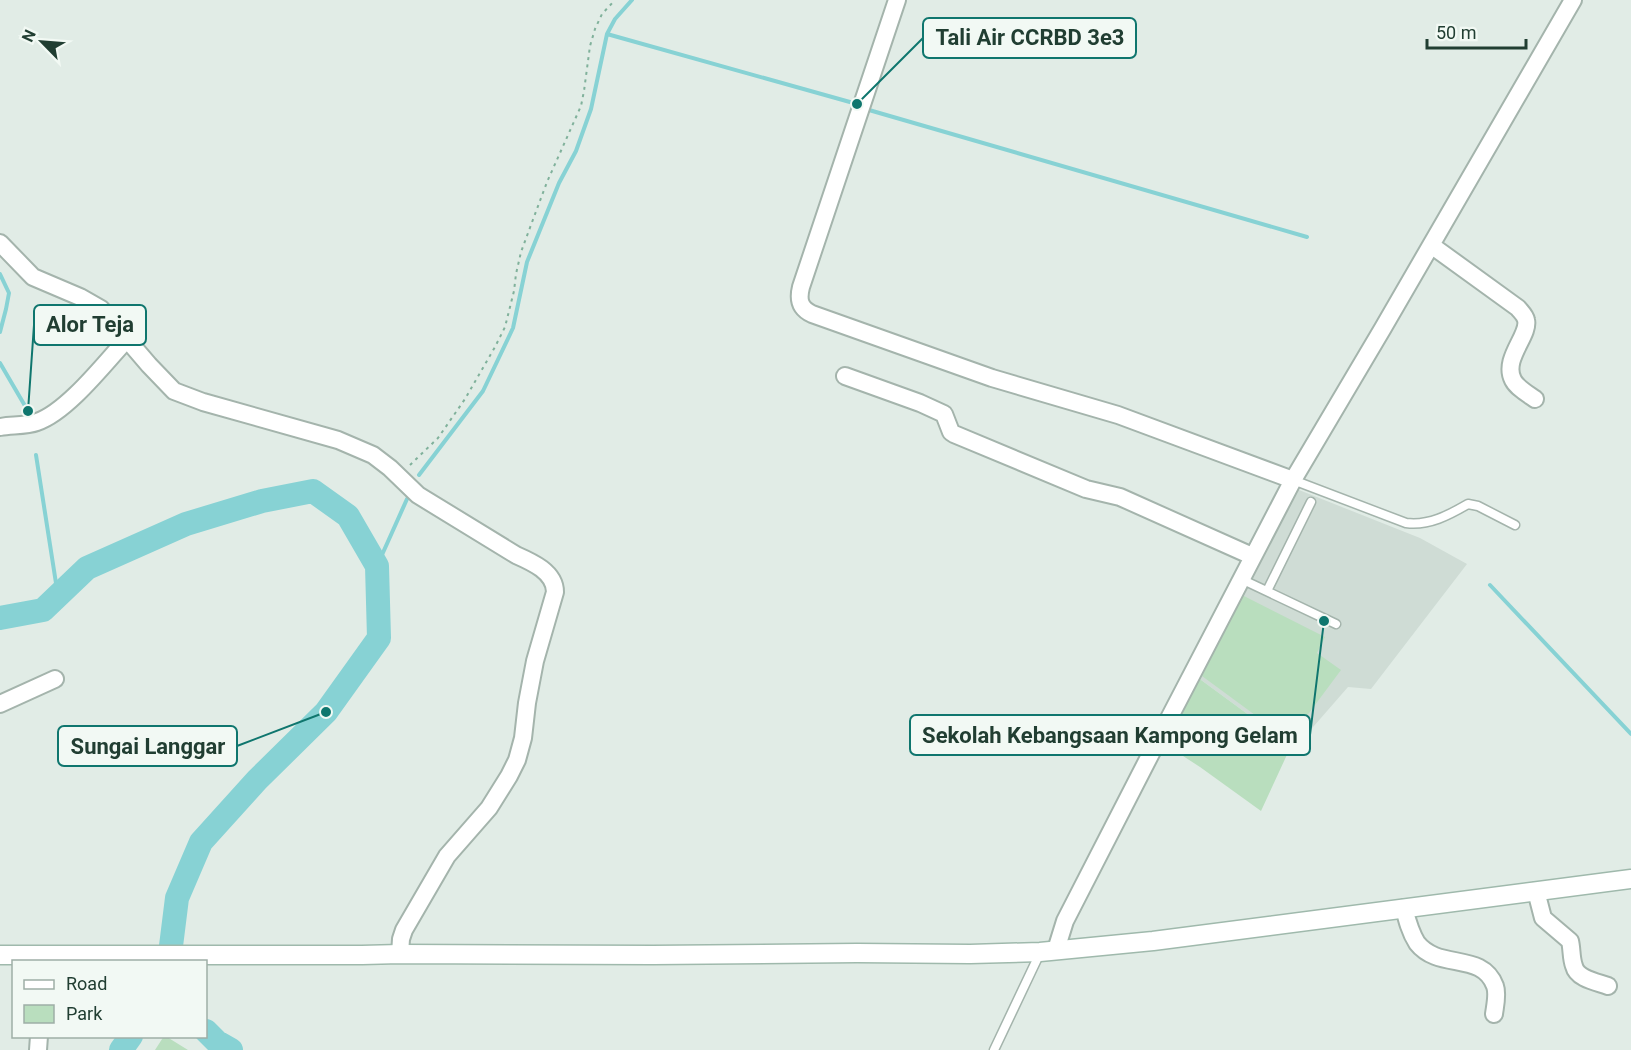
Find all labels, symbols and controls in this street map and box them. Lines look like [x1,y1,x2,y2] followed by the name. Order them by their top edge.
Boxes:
[12,12,72,72] north arrow
[1427,12,1526,50] scale bar
[923,18,1136,58] callout: Tali Air CCRBD 3e3
[1436,22,1476,43] text: 50 m
[936,25,1124,50] text: Tali Air CCRBD 3e3
[18,27,40,45] text: N
[34,305,146,345] callout: Alor Teja
[46,312,134,337] text: Alor Teja
[910,715,1310,755] callout: Sekolah Kebangsaan Kampong Gelam
[922,723,1298,748] text: Sekolah Kebangsaan Kampong Gelam
[58,726,237,766] callout: Sungai Langgar
[71,734,225,759] text: Sungai Langgar
[12,960,207,1038] legend
[66,973,107,994] text: Road
[66,1003,103,1024] text: Park

